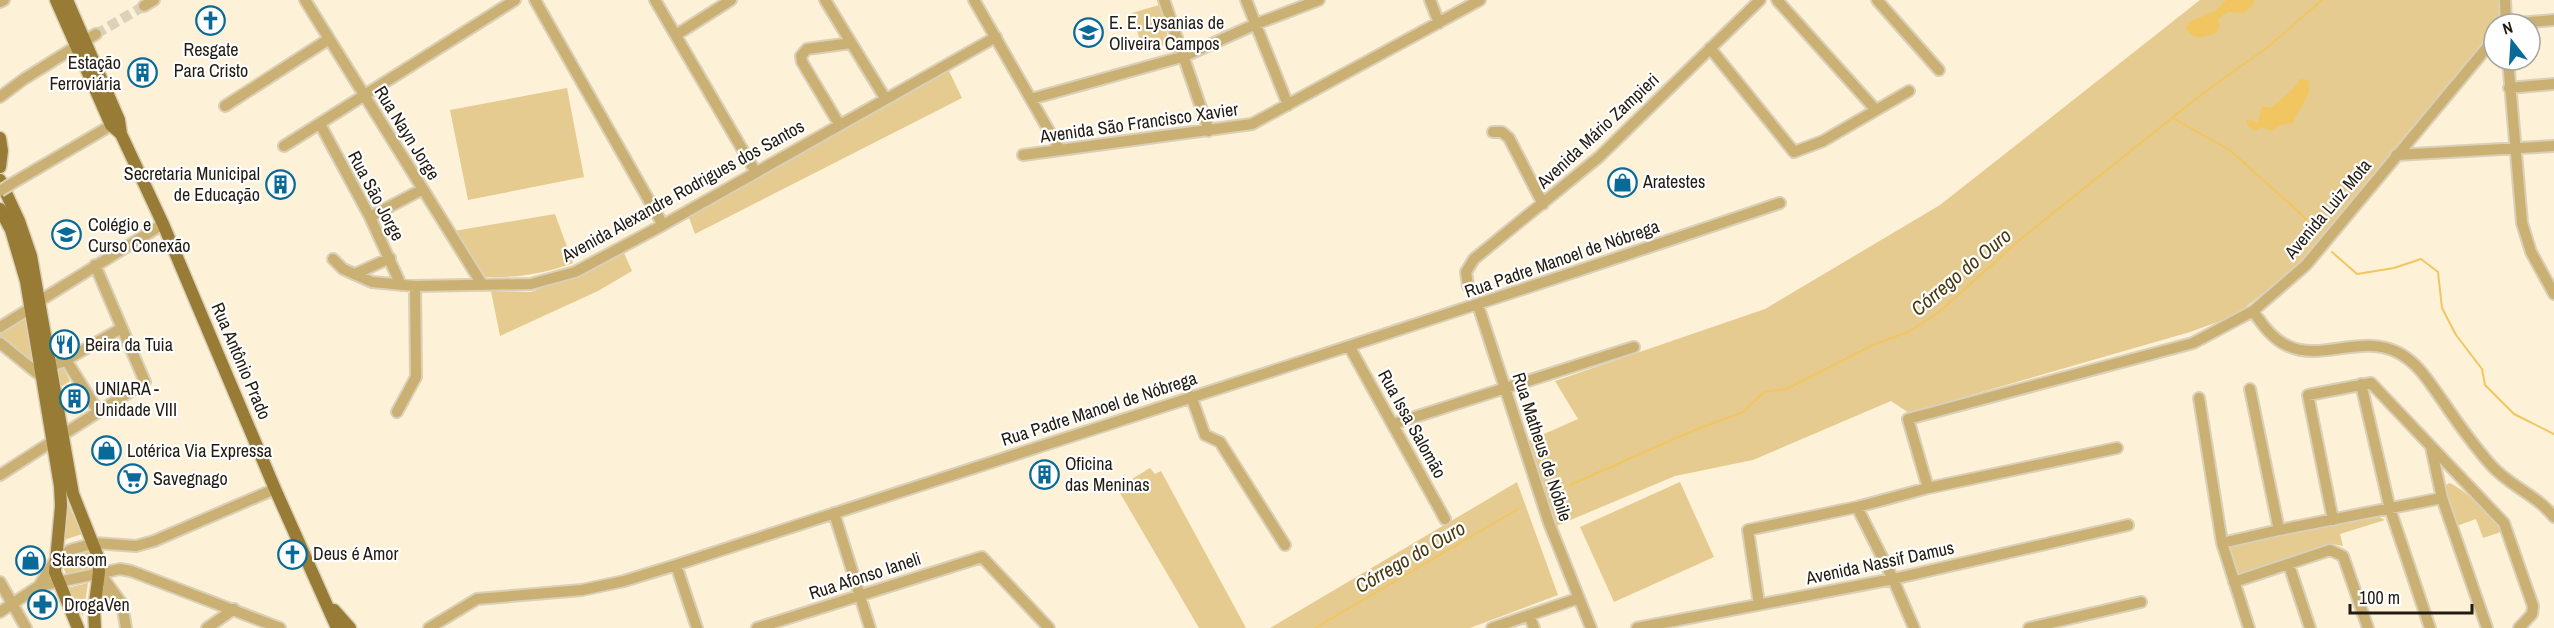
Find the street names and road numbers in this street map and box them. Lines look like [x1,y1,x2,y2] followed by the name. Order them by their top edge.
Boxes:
[1530,67,1664,195] street label: Avenida Mário Zampieri
[369,81,446,185] street label: Rua Nayn Jorge
[1037,96,1240,149] street label: Avenida São Francisco Xavier
[556,113,809,268] street label: Avenida Alexandre Rodrigues dos Santos
[342,146,411,245] street label: Rua São Jorge
[2278,154,2377,265] street label: Avenida Luiz Mota
[1461,213,1662,304] street label: Rua Padre Manoel de Nóbrega
[206,299,277,423] street label: Rua Antônio Prado
[998,365,1200,452] street label: Rua Padre Manoel de Nóbrega
[1372,365,1453,483] street label: Rua Issa Salomão
[1507,369,1578,524] street label: Rua Matheus de Nóbile
[1803,535,1956,591] street label: Avenida Nassif Damus
[806,546,924,605] street label: Rua Afonso Ianeli

